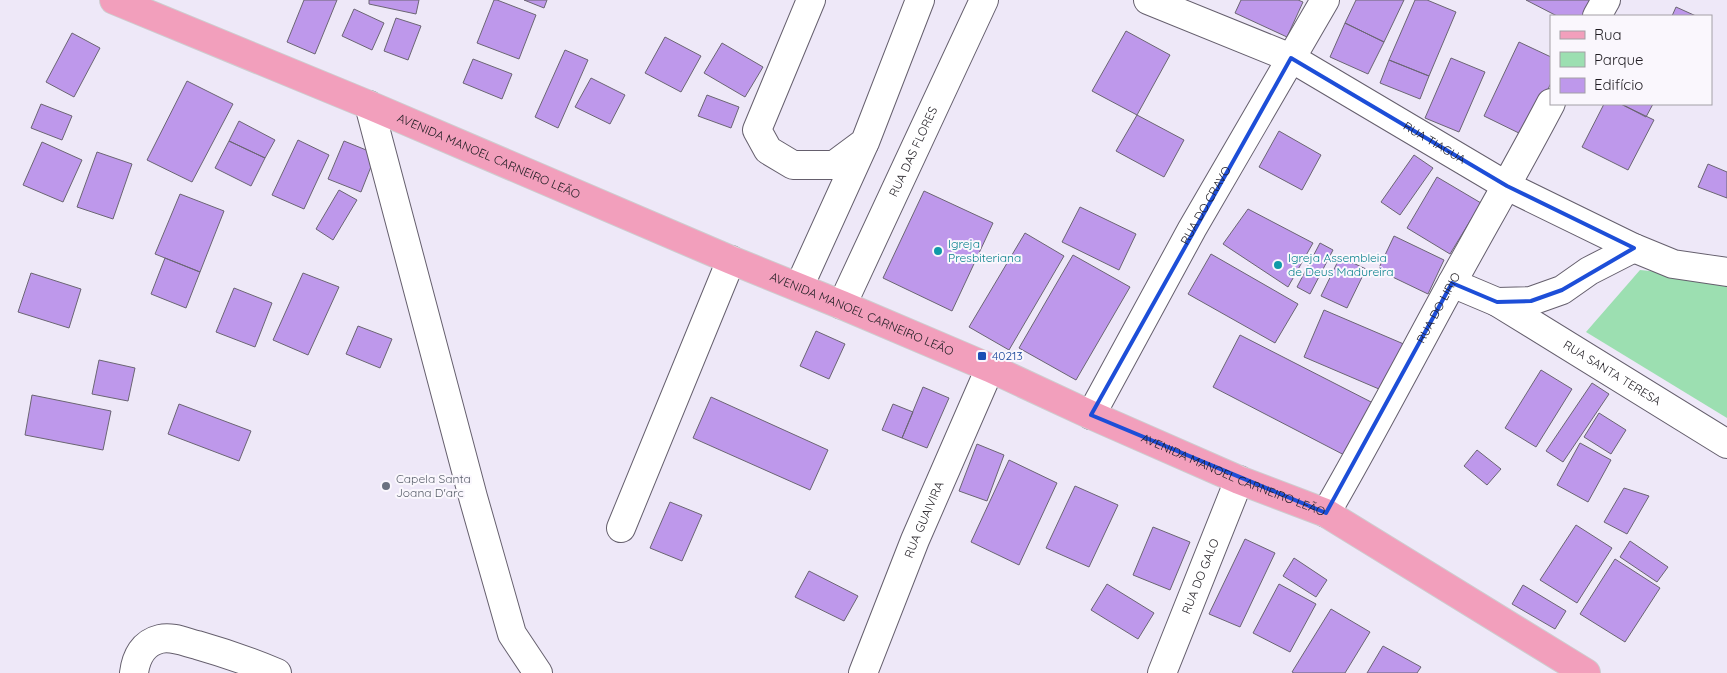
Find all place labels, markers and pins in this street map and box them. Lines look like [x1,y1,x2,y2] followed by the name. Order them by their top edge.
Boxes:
[948,236,1021,265] place label: Igreja Presbiteriana
[932,245,944,257] marker: Igreja Presbiteriana
[1288,250,1394,279] place label: Igreja Assembleia de Deus Madureira
[1272,259,1284,271] marker: Igreja Assembleia de Deus Madureira
[992,348,1023,363] place label: 40213
[976,350,988,362] marker: 40213
[396,471,471,500] place label: Capela Santa Joana D'arc
[380,480,392,492] marker: Capela Santa Joana D'arc

